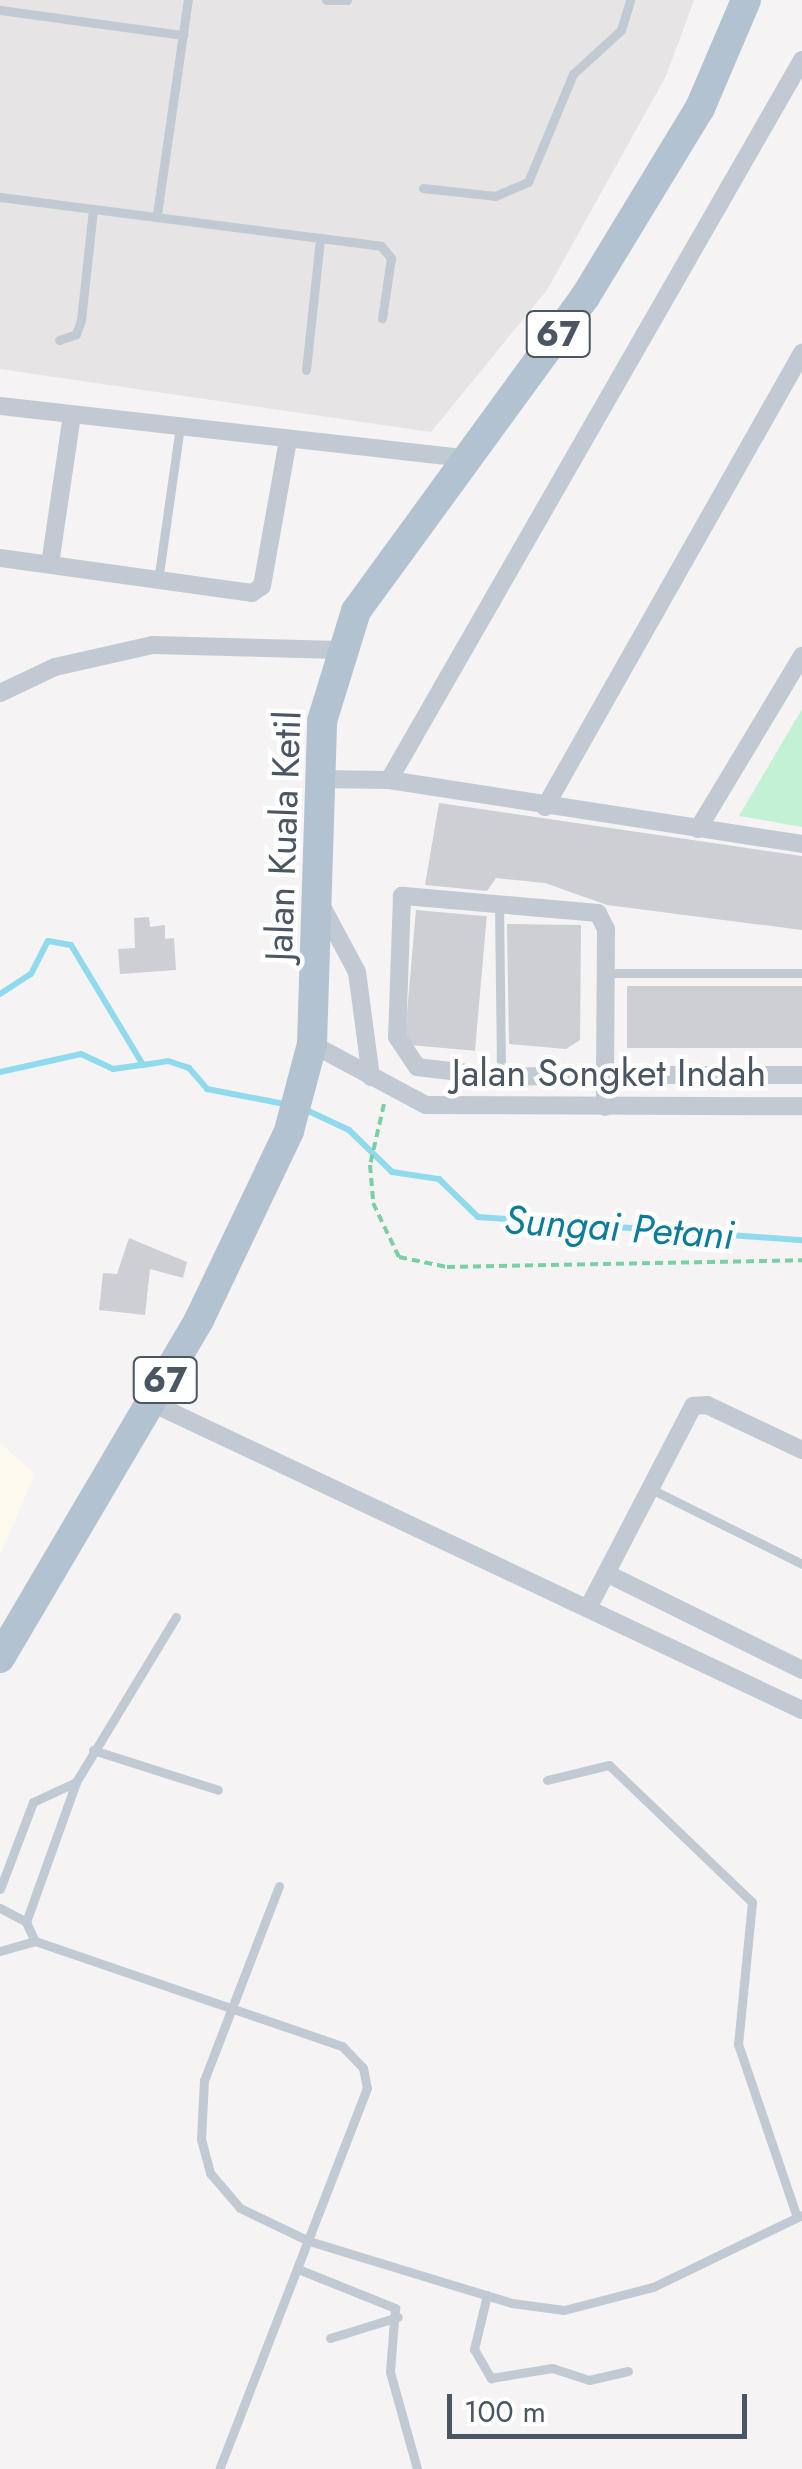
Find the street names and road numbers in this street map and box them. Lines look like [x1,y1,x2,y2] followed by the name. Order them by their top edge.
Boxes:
[526,304,590,364] road number: 67
[256,710,310,962] street label: Jalan Kuala Ketil
[452,1050,766,1096] street label: Jalan Songket Indah
[132,1350,198,1410] road number: 67

